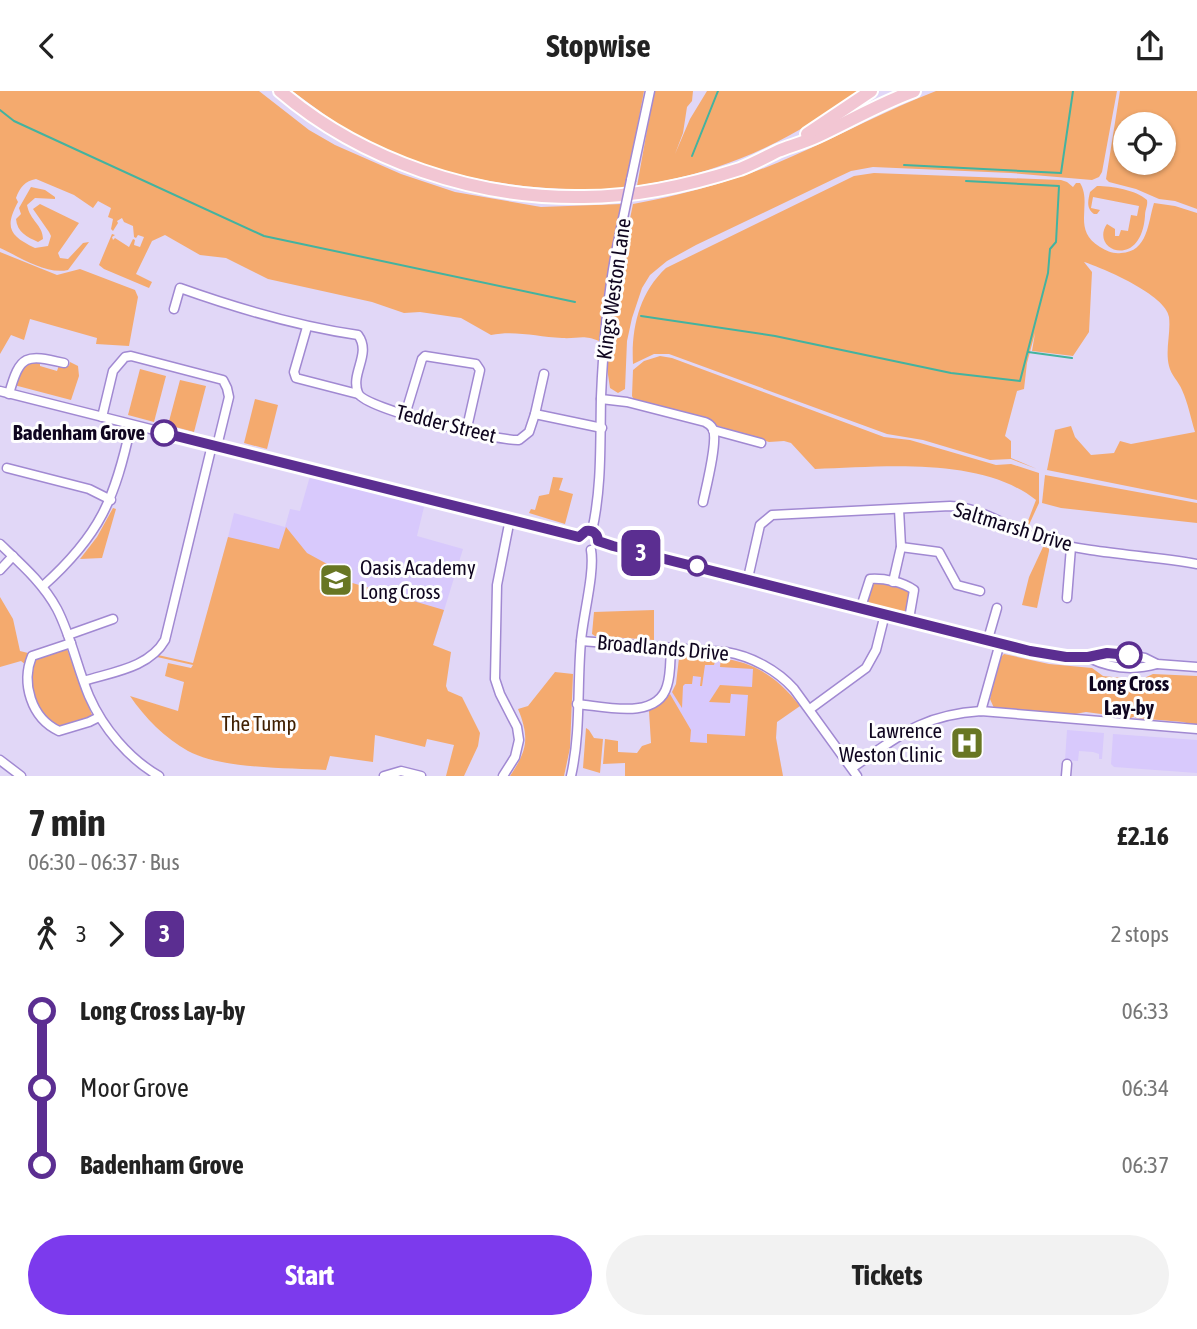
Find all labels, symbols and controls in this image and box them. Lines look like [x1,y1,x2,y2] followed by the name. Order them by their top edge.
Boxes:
[28,27,66,65] icon: back
[546,27,651,64] text: Stopwise
[1131,27,1169,65] icon: share
[1113,112,1176,175] map controls
[1113,112,1176,175] button: locate
[591,217,635,361] street label: Kings Weston Lane
[394,399,499,447] street label: Tedder Street
[13,420,145,444] place label: Badenham Grove
[151,420,177,446] marker: Badenham Grove
[951,497,1075,555] street label: Saltmarsh Drive
[618,530,664,576] line badge: 3
[635,539,647,566] text: 3
[360,555,476,603] place label: Oasis Academy Long Cross
[687,556,707,576] unlabelled marker
[317,561,355,599] school or university icon: Oasis Academy Long Cross
[596,629,730,665] street label: Broadlands Drive
[1116,642,1142,668] marker: Long Cross Lay-by
[1089,671,1170,719] place label: Long Cross Lay-by
[222,711,296,735] park label: The Tump
[839,718,942,766] place label: Lawrence Weston Clinic
[948,724,986,762] hospital icon: Lawrence Weston Clinic
[28,801,106,844] text: 7 min
[1117,821,1169,851] text: £2.16
[28,849,180,875] text: 06:30 – 06:37 · Bus
[28,915,66,953] icon: walk
[97,915,135,953] icon: forward
[159,920,170,947] text: 3
[76,921,87,947] text: 3
[1111,921,1169,947] text: 2 stops
[80,996,245,1026] text: Long Cross Lay-by
[1122,998,1169,1024] text: 06:33
[80,1073,189,1103] text: Moor Grove
[1122,1075,1169,1101] text: 06:34
[80,1150,244,1180] text: Badenham Grove
[1122,1152,1169,1178] text: 06:37
[28,1235,592,1315] button: Start
[606,1235,1169,1315] button: Tickets

